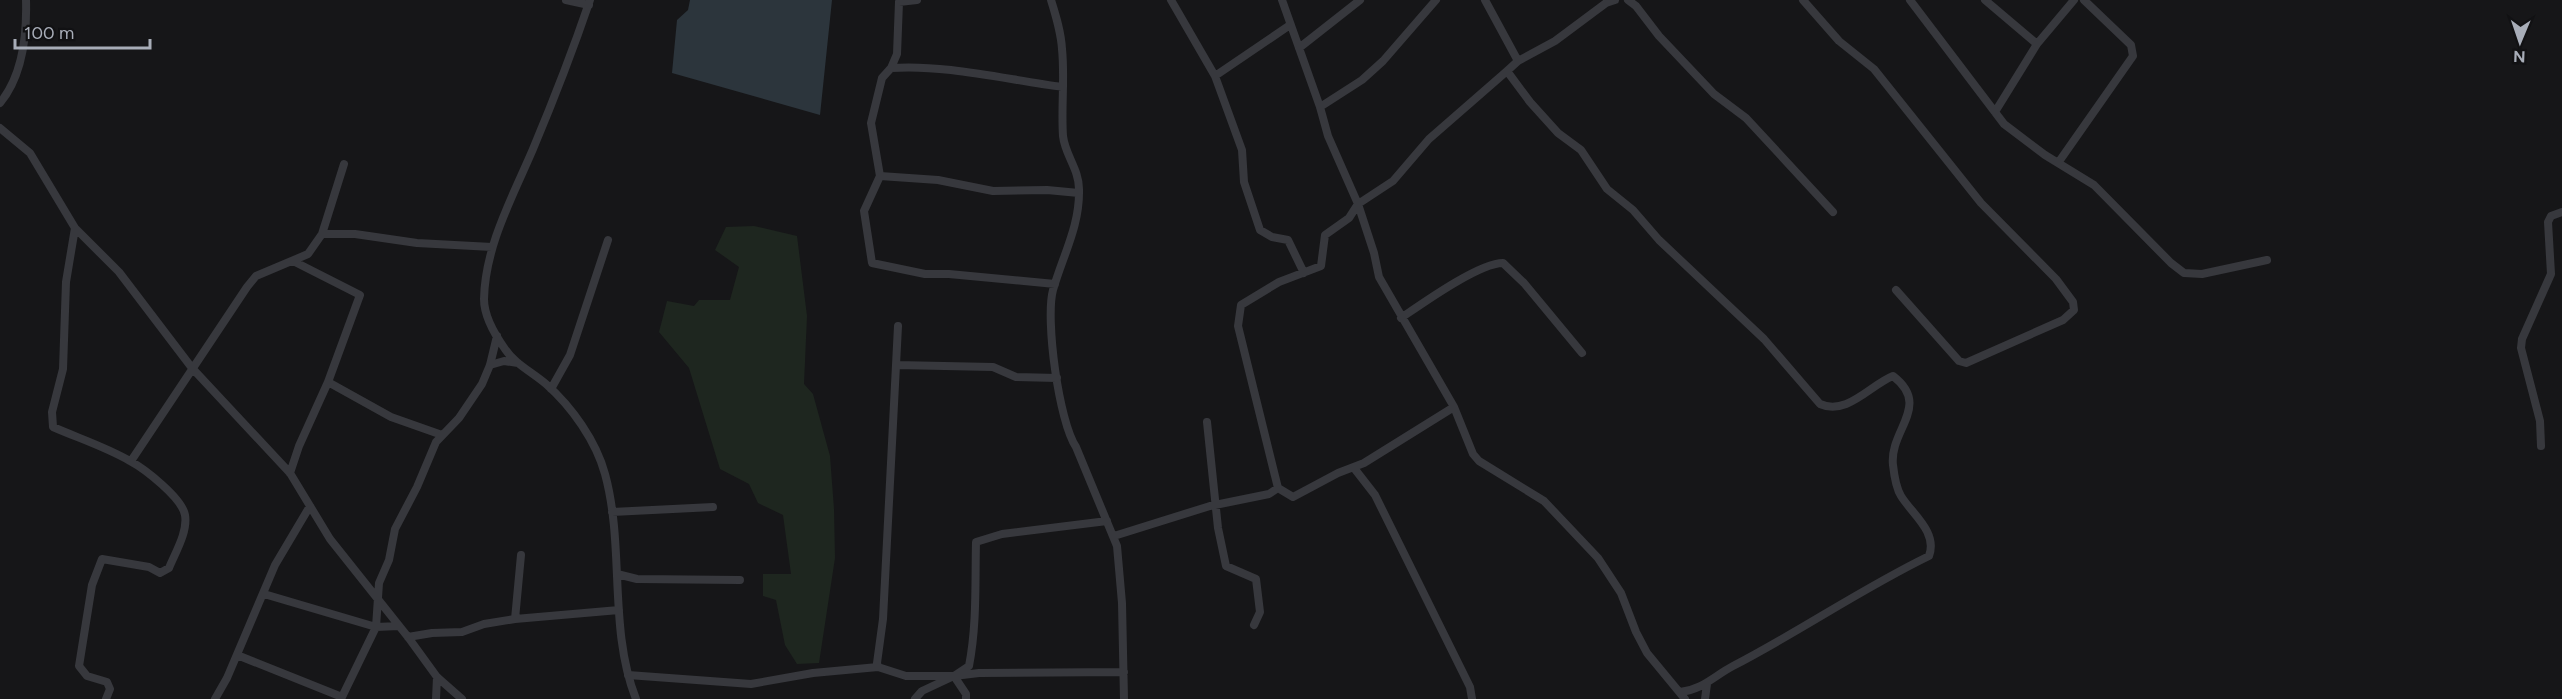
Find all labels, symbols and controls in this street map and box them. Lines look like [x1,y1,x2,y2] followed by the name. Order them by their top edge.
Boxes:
[15,12,150,50] scale bar
[2490,12,2550,72] north arrow
[24,22,74,44] text: 100 m
[2513,47,2526,66] text: N

